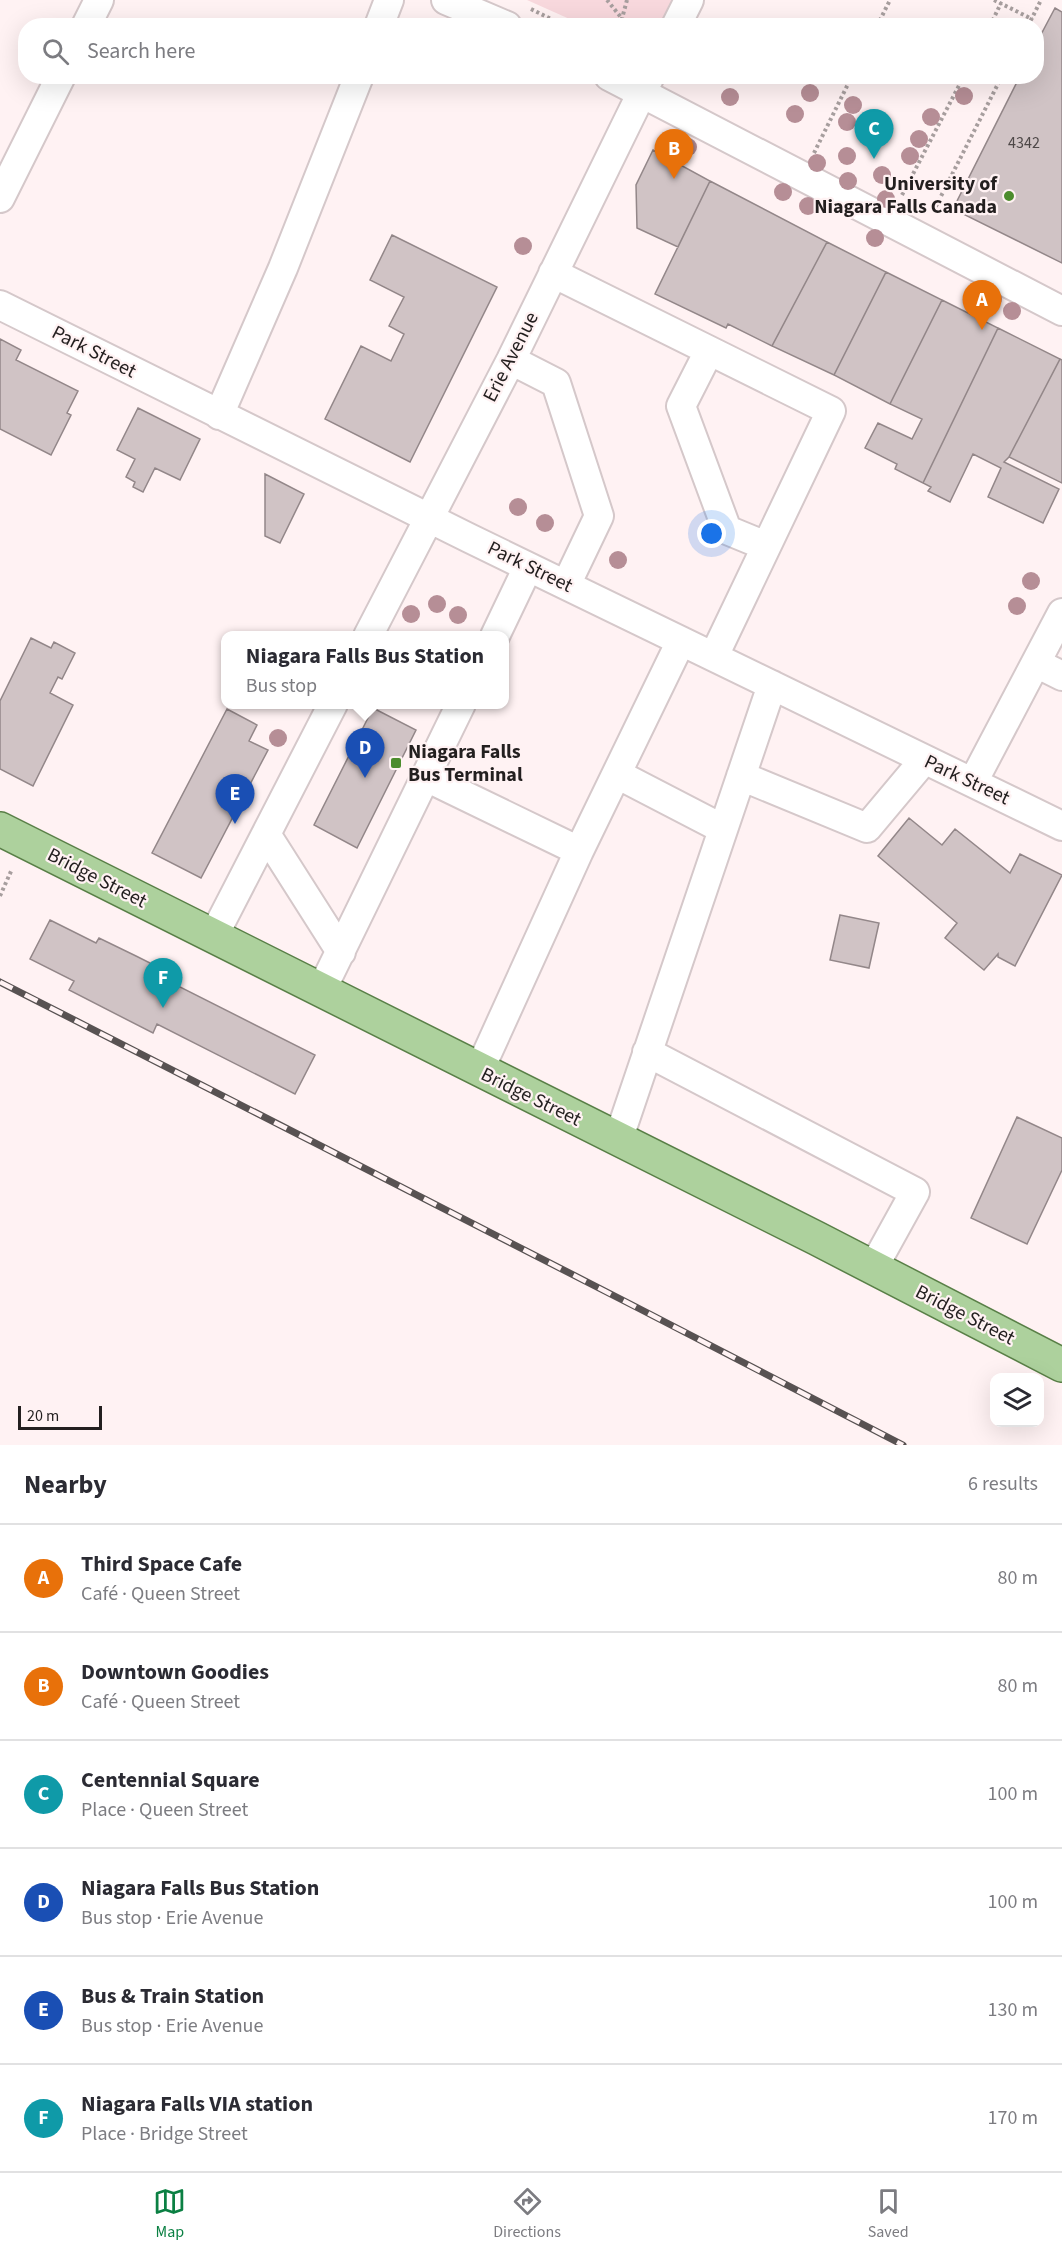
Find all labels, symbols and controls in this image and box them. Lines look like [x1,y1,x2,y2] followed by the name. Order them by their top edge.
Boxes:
[18,18,1044,84] search box
[39,35,72,68] icon: search
[87,35,195,67] text: Search here
[854,110,894,159] pin: C
[654,130,694,179] pin: B
[1008,132,1040,154] house number: 4342
[814,170,998,221] place label: University of Niagara Falls Canada
[1002,189,1016,203] marker: University of Niagara Falls Canada
[962,280,1002,330] pin: A
[476,307,546,407] street label: Erie Avenue
[47,319,141,385] street label: Park Street
[697,519,726,548] your location
[483,534,577,600] street label: Park Street
[221,631,509,709] popup
[246,640,484,672] text: Niagara Falls Bus Station
[246,672,317,700] text: Bus stop
[346,728,385,778] pin: D
[408,738,523,789] place label: Niagara Falls Bus Terminal
[920,748,1015,812] street label: Park Street
[389,756,403,770] marker: Niagara Falls Bus Terminal
[216,774,254,824] pin: E
[42,841,152,915] street label: Bridge Street
[144,958,182,1008] pin: F
[476,1061,586,1133] street label: Bridge Street
[910,1278,1020,1352] street label: Bridge Street
[990,1373,1044,1427] map controls
[990,1373,1044,1427] button: layers
[18,1403,102,1430] scale bar
[27,1405,59,1427] text: 20 m
[24,1466,107,1503] text: Nearby
[968,1470,1038,1498] text: 6 results
[81,1548,242,1580] text: Third Space Cafe
[38,1564,49,1592] text: A
[998,1564,1038,1592] text: 80 m
[81,1580,240,1608] text: Café · Queen Street
[81,1656,269,1688] text: Downtown Goodies
[37,1672,50,1700] text: B
[998,1672,1038,1700] text: 80 m
[81,1688,240,1716] text: Café · Queen Street
[81,1764,260,1796] text: Centennial Square
[38,1780,49,1808] text: C
[988,1780,1038,1808] text: 100 m
[81,1796,248,1824] text: Place · Queen Street
[81,1872,319,1904] text: Niagara Falls Bus Station
[37,1888,50,1916] text: D
[988,1888,1038,1916] text: 100 m
[81,1904,263,1932] text: Bus stop · Erie Avenue
[81,1980,264,2012] text: Bus & Train Station
[38,1996,49,2024] text: E
[988,1996,1038,2024] text: 130 m
[81,2012,263,2040] text: Bus stop · Erie Avenue
[81,2088,313,2120] text: Niagara Falls VIA station
[38,2104,49,2132] text: F
[988,2104,1038,2132] text: 170 m
[81,2120,248,2148] text: Place · Bridge Street
[153,2185,186,2243] tab: Map
[493,2185,561,2243] tab: Directions
[868,2185,909,2243] tab: Saved

